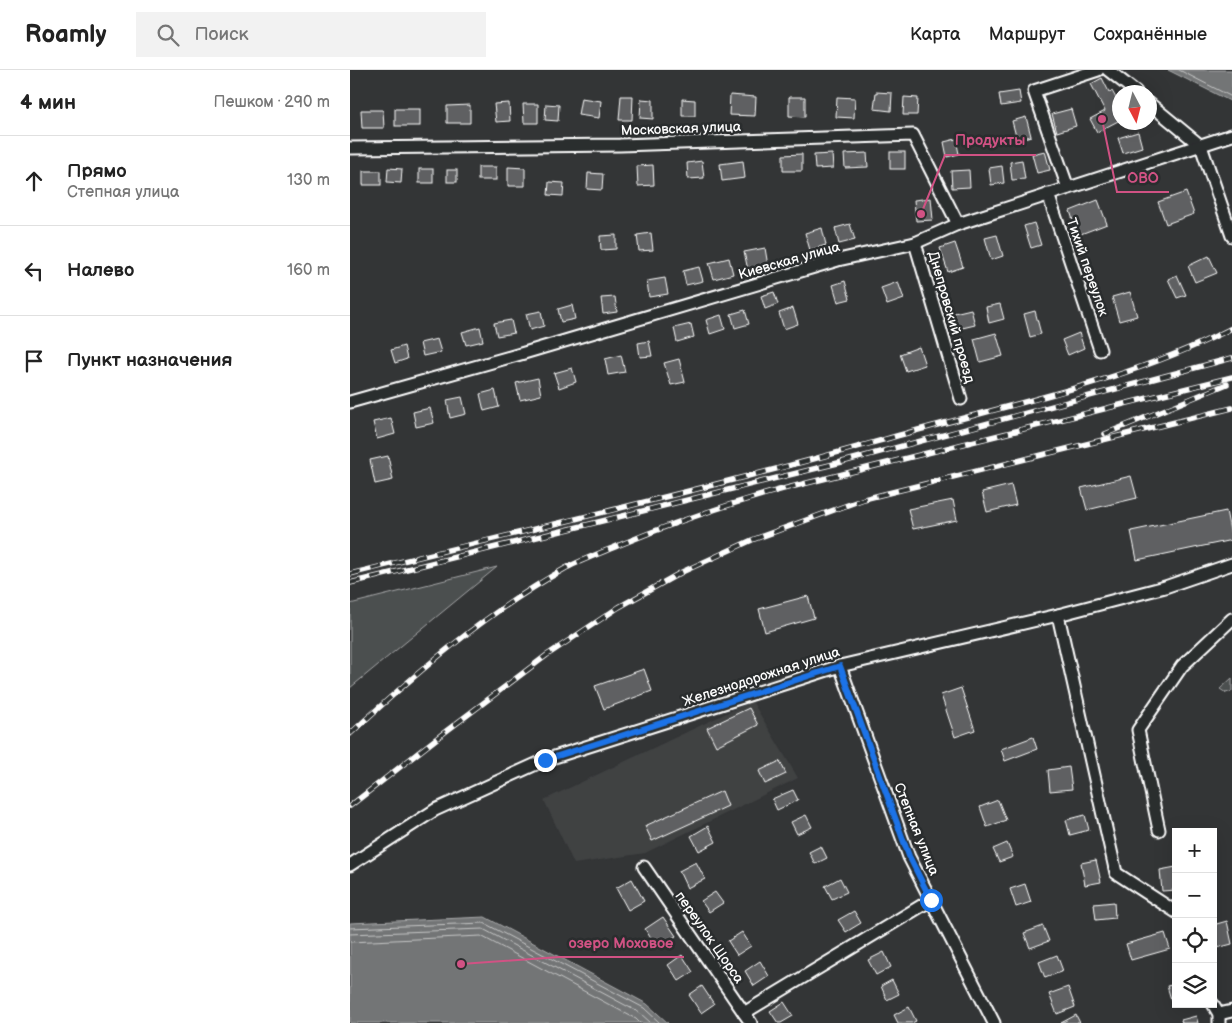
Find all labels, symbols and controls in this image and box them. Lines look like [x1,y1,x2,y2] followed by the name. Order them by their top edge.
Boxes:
[136,12,486,57] search box
[25,20,106,49] text: Roamly
[154,21,182,49] icon: search
[194,23,249,46] text: Поиск
[910,24,961,45] text: Карта
[989,24,1065,45] text: Маршрут
[1093,24,1207,45] text: Сохранённые
[1112,85,1157,130] north arrow
[20,90,76,115] text: 4 мин
[214,93,330,112] text: Пешком · 290 m
[621,118,742,139] street label: Московская улица
[945,125,1036,155] callout: Продукты
[955,131,1025,150] text: Продукты
[67,160,127,183] text: Прямо
[1117,162,1169,192] callout: ОВО
[20,167,48,195] icon: ahead
[1127,169,1159,188] text: ОВО
[287,171,330,190] text: 130 m
[67,183,179,202] text: Степная улица
[1063,216,1112,319] street label: Тихий переулок
[737,238,842,283] street label: Киевская улица
[925,249,979,386] street label: Днепровский проезд
[20,257,48,285] icon: left
[67,259,134,282] text: Налево
[287,261,330,280] text: 160 m
[20,347,48,375] icon: arrive
[67,349,232,372] text: Пункт назначения
[680,643,843,710] street label: Железнодорожная улица
[534,749,557,772] route end
[890,780,943,879] street label: Степная улица
[1172,828,1217,1008] map controls
[1172,828,1217,873] button: +
[1172,873,1217,918] button: −
[671,888,748,987] street label: переулок Щорса
[920,889,943,912] route start
[1172,918,1217,963] button: locate
[559,927,684,957] callout: озеро Моховое
[569,934,673,953] text: озеро Моховое
[1172,963,1217,1008] button: layers

